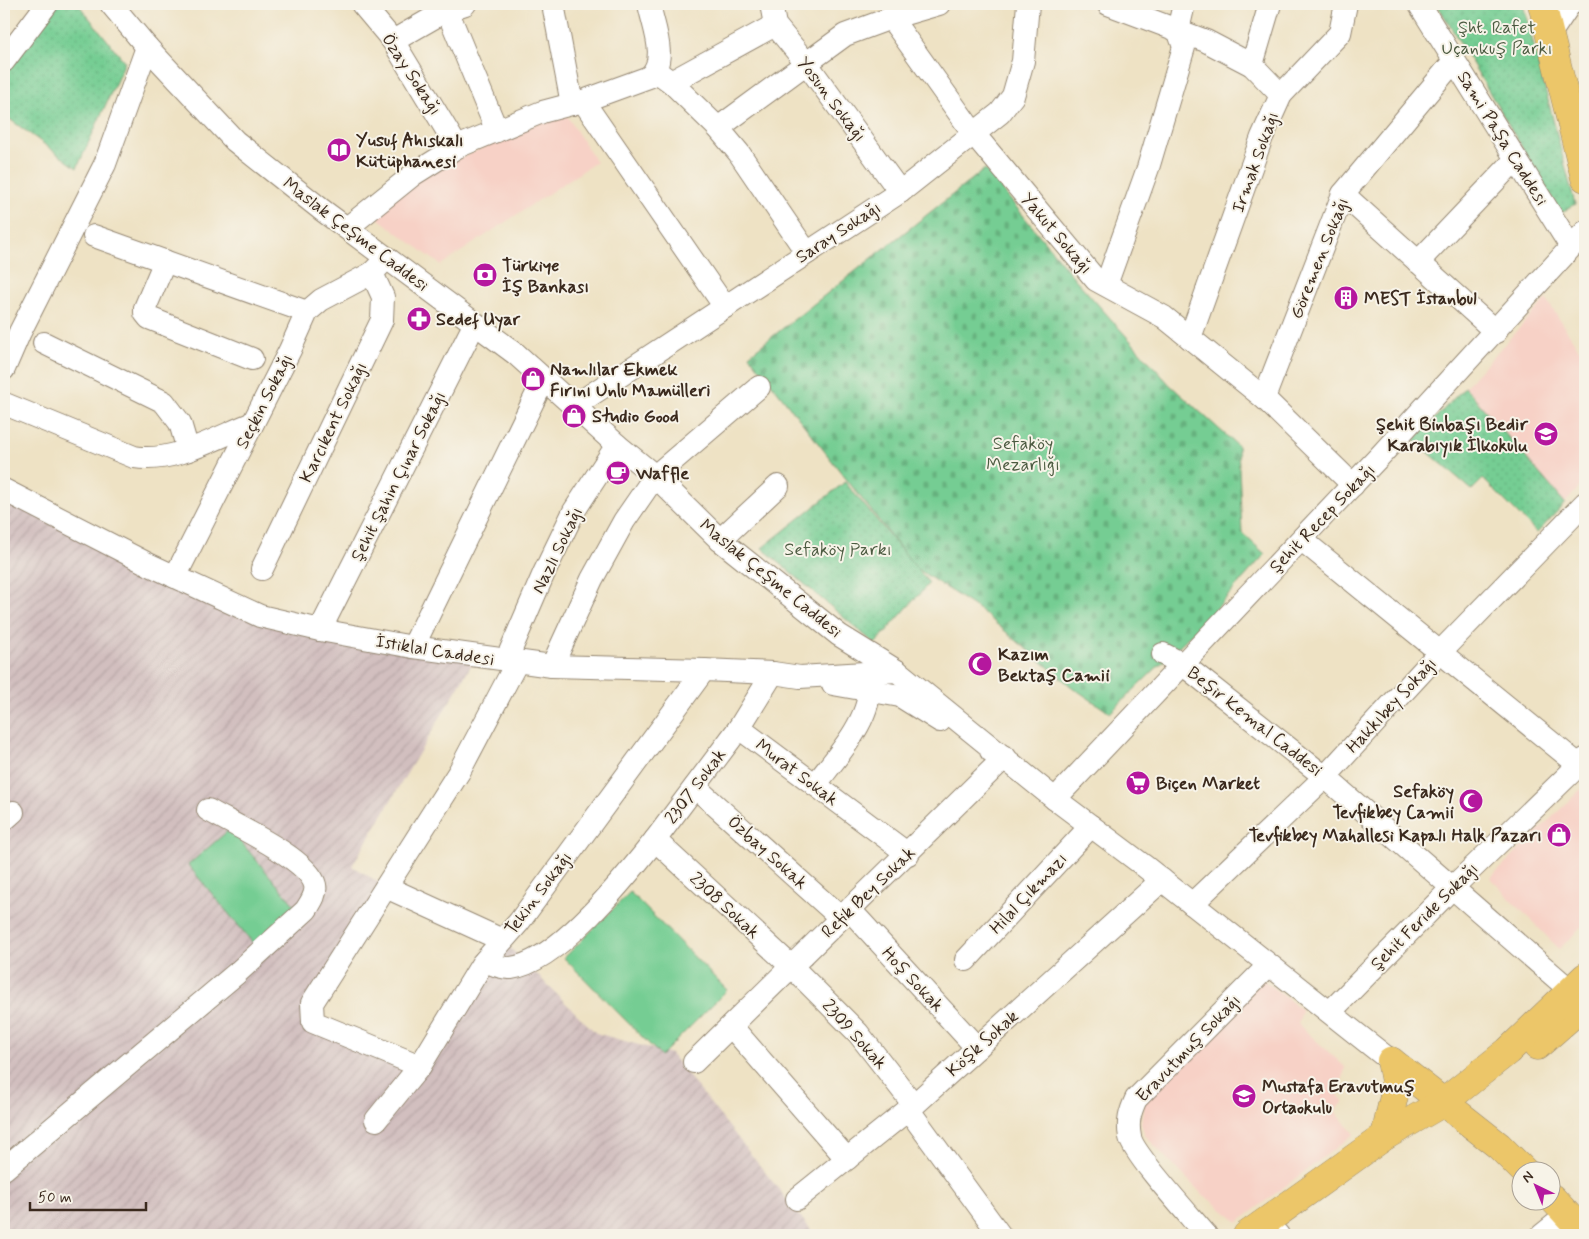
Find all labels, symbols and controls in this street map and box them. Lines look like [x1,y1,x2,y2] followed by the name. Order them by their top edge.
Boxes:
[1442,16,1552,61] park label: Şht. Rafet Uçankuş Parkı
[376,29,447,120] street label: Özay Sokağı
[791,52,871,147] street label: Yosun Sokağı
[1451,67,1553,210] street label: Sami Paşa Caddesi
[1227,108,1285,216] street label: Irmak Sokağı
[356,129,464,174] place label: Yusuf Ahıskalı Kütüphanesi
[326,137,352,163] library icon: Yusuf Ahıskalı Kütüphanesi
[277,172,433,298] street label: Maslak Çeşme Caddesi
[1015,188,1097,280] street label: Yakut Sokağı
[1285,194,1355,323] street label: Göremen Sokağı
[791,196,886,269] street label: Saray Sokağı
[502,254,589,299] place label: Türkiye İş Bankası
[472,262,498,288] bank icon: Türkiye İş Bankası
[1333,285,1359,311] building icon: MEST İstanbul
[1364,287,1477,311] place label: MEST İstanbul
[406,306,432,332] pharmacy icon: Sedef Uyar
[436,308,521,332] place label: Sedef Uyar
[231,350,299,453] street label: Seçkin Sokağı
[294,358,374,487] street label: Karcıkent Sokağı
[550,358,710,403] place label: Namlılar Ekmek Fırını Unlu Mamülleri
[520,366,546,392] shop icon: Namlılar Ekmek Fırını Unlu Mamülleri
[345,387,452,566] street label: Şehit Şahin Çınar Sokağı
[561,403,587,429] shop icon: Studio Good
[592,405,679,429] place label: Studio Good
[1376,413,1529,458] place label: Şehit Binbaşı Bedir Karabıyık İlkokulu
[1533,421,1559,447] school or university icon: Şehit Binbaşı Bedir Karabıyık İlkokulu
[986,432,1060,477] park label: Sefaköy Mezarlığı
[1264,459,1381,579] street label: Şehit Recep Sokağı
[605,460,631,486] cafe icon: Waffle
[635,462,689,486] place label: Waffle
[527,503,589,598] street label: Nazlı Sokağı
[694,514,847,644] street label: Maslak Çeşme Caddesi
[784,538,892,562] park label: Sefaköy Parkı
[374,630,496,672] street label: İstiklal Caddesi
[998,643,1110,688] place label: Kazım Bektaş Camii
[967,651,993,677] mosque icon: Kazım Bektaş Camii
[1341,652,1442,759] street label: Hakkıbey Sokağı
[1182,661,1327,782] street label: Beşir Kemal Caddesi
[750,734,843,812] street label: Murat Sokak
[660,744,732,829] street label: 2307 Sokak
[1125,770,1151,796] supermarket icon: Biçen Market
[1156,772,1260,796] place label: Biçen Market
[1333,780,1454,825] place label: Sefaköy Tevfikbey Camii
[1458,788,1484,814] mosque icon: Sefaköy Tevfikbey Camii
[722,810,813,895] street label: Özbay Sokak
[1546,822,1572,848] shop icon: Tevfikbey Mahallesi Kapalı Halk Pazarı
[1249,824,1542,848] place label: Tevfikbey Mahallesi Kapalı Halk Pazarı
[816,842,921,944] street label: Refik Bey Sokak
[500,847,578,940] street label: Tekin Sokağı
[985,848,1073,940] street label: Hilal Çıkmazı
[1366,858,1484,976] street label: Şehit Feride Sokağı
[684,867,765,944] street label: 2308 Sokak
[876,942,949,1018] street label: Hoş Sokak
[1131,989,1247,1108] street label: Eravutmuş Sokağı
[816,994,892,1075] street label: 2309 Sokak
[941,1005,1024,1083] street label: Köşk Sokak
[1262,1075,1415,1120] place label: Mustafa Eravutmuş Ortaokulu
[1231,1083,1257,1109] school or university icon: Mustafa Eravutmuş Ortaokulu
[1512,1162,1562,1212] north arrow
[1518,1167,1537,1187] text: N
[30,1179,146,1211] scale bar
[38,1188,72,1208] text: 50 m

